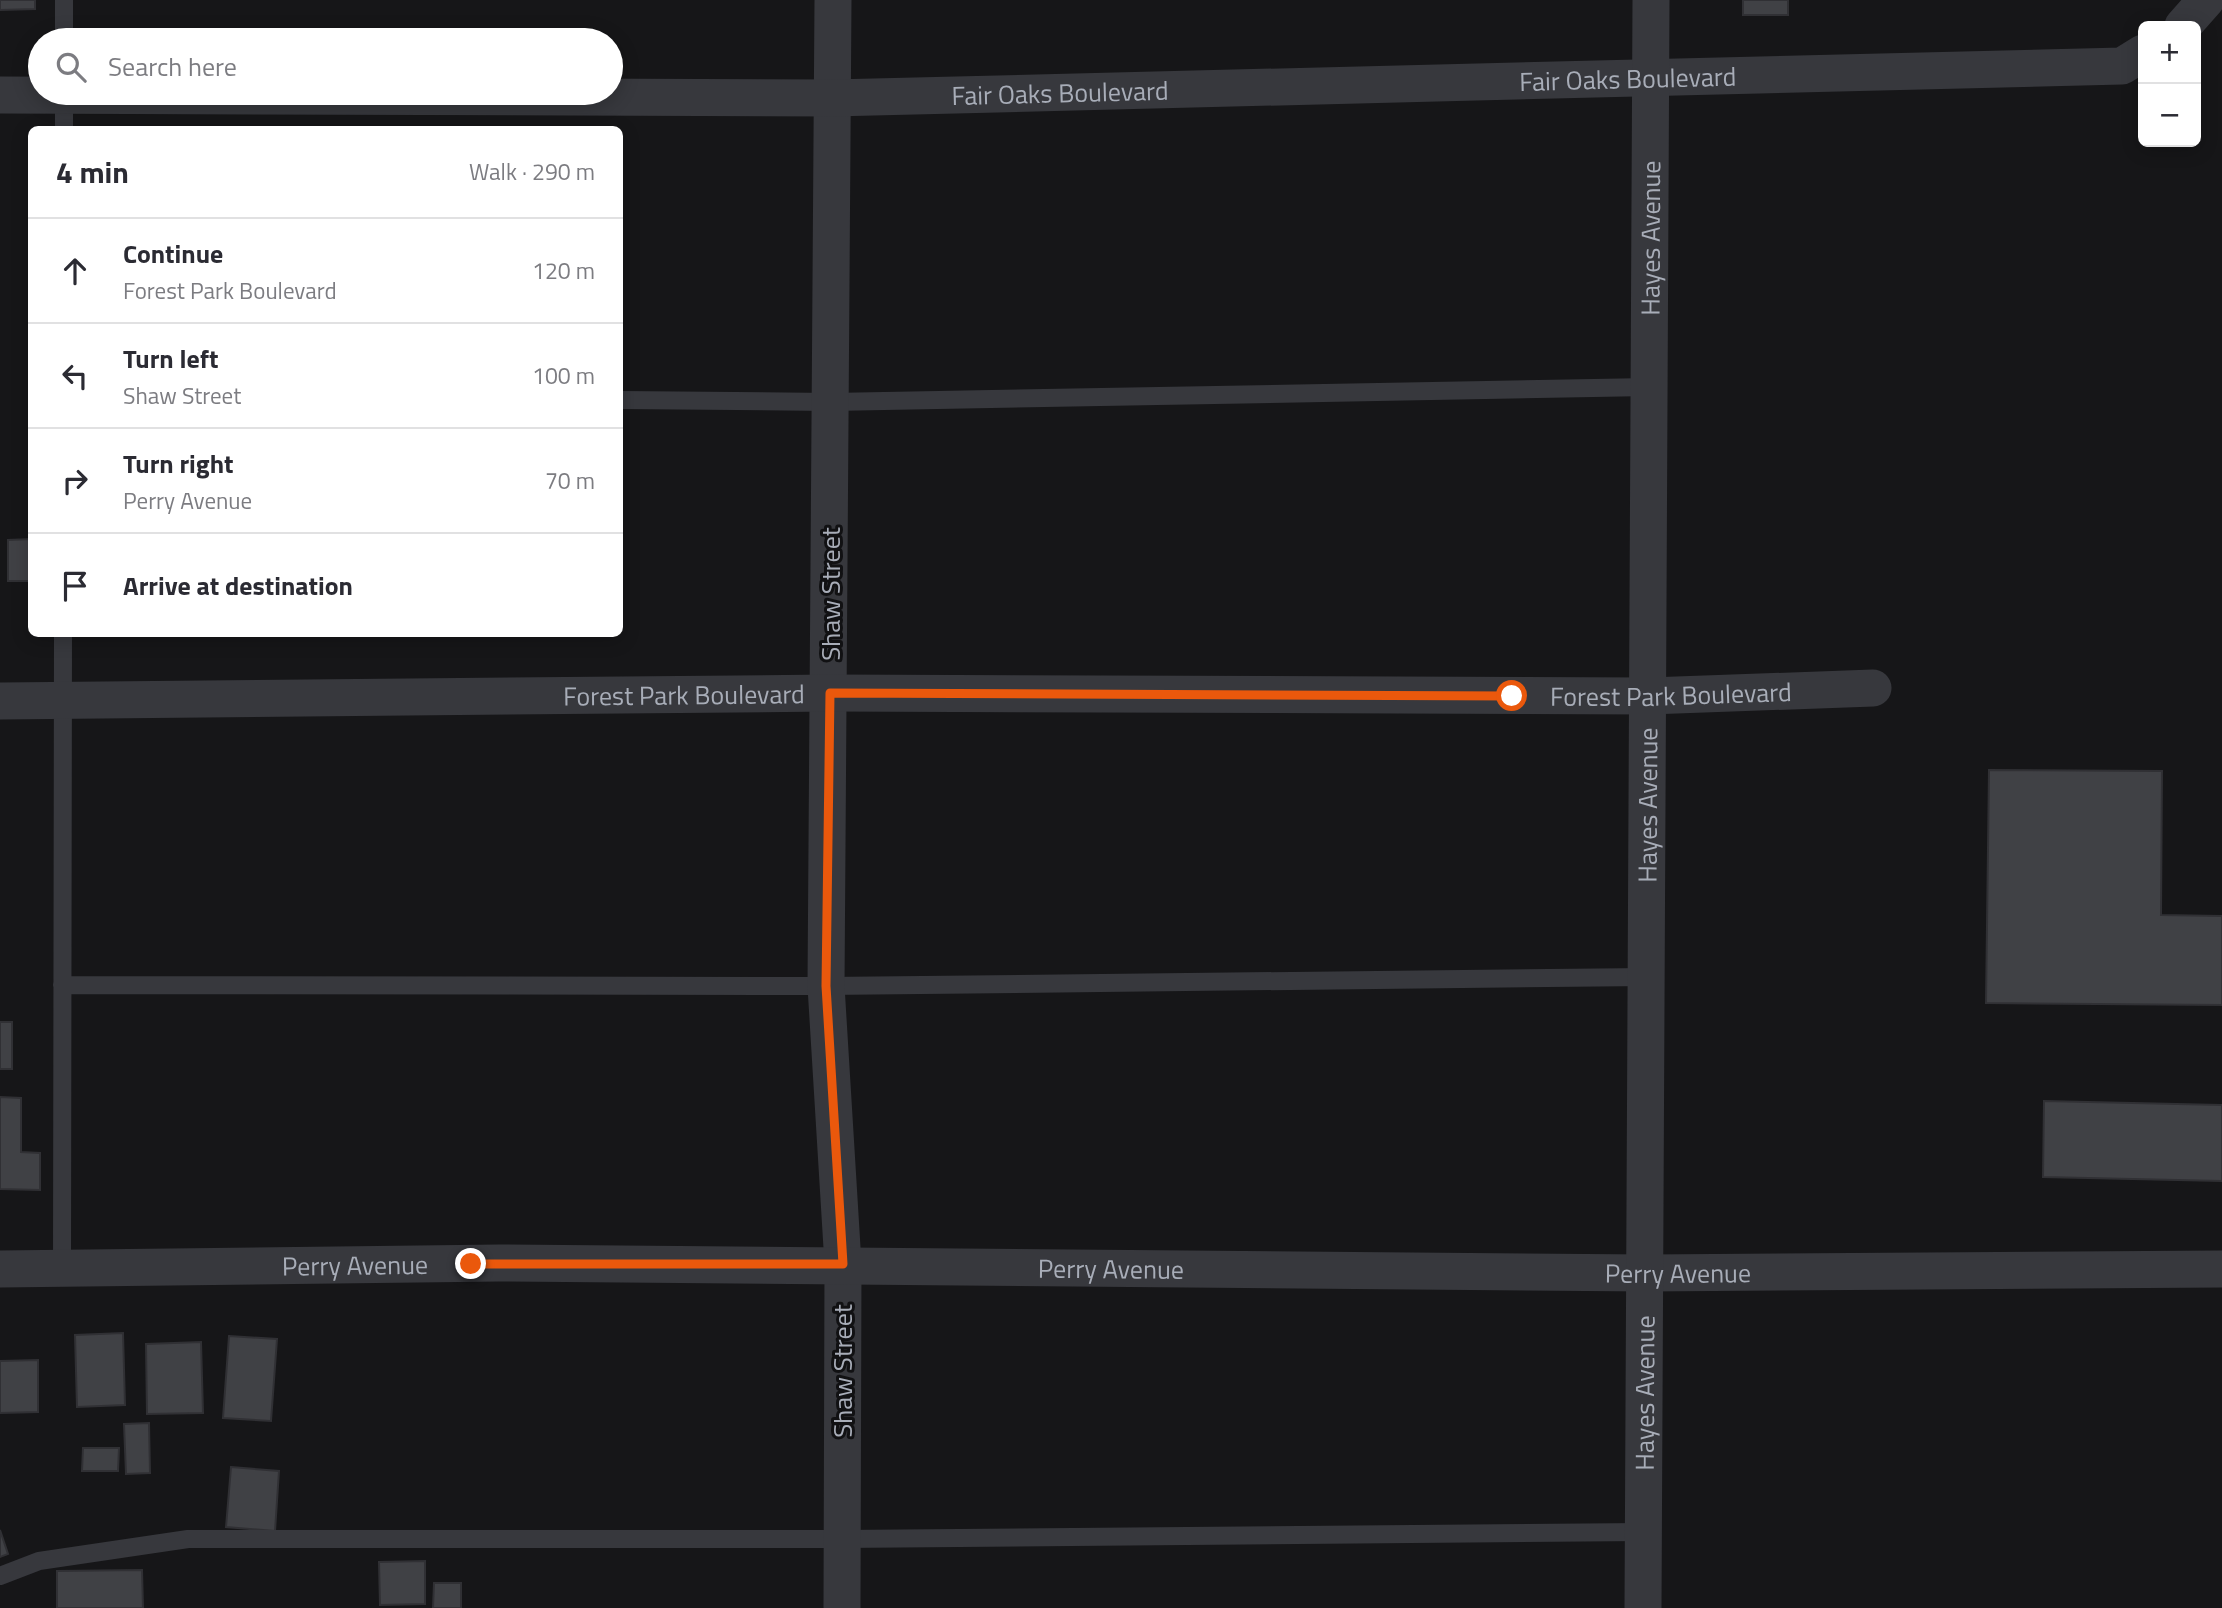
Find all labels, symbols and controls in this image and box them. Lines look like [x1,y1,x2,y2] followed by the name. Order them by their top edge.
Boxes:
[2138,21,2201,147] map controls
[2138,21,2201,84] button: +
[28,28,623,105] search box
[108,47,237,86] text: Search here
[52,48,90,86] icon: search
[1519,56,1737,100] street label: Fair Oaks Boulevard
[951,70,1169,115] street label: Fair Oaks Boulevard
[2138,84,2201,147] button: −
[56,149,129,195] text: 4 min
[469,154,595,189] text: Walk · 290 m
[1630,160,1670,316] street label: Hayes Avenue
[123,234,223,273] text: Continue
[56,252,94,290] icon: ahead
[532,253,595,288] text: 120 m
[123,273,337,308] text: Forest Park Boulevard
[123,339,218,378] text: Turn left
[56,357,94,395] icon: left
[532,358,595,393] text: 100 m
[123,378,241,413] text: Shaw Street
[123,444,234,483] text: Turn right
[56,462,94,500] icon: right
[545,463,595,498] text: 70 m
[123,483,252,518] text: Perry Avenue
[811,527,850,661] street label: Shaw Street
[123,566,353,605] text: Arrive at destination
[56,567,94,605] icon: arrive
[1550,671,1792,716] street label: Forest Park Boulevard
[563,674,805,715] street label: Forest Park Boulevard
[1496,680,1527,711] route start
[1627,727,1667,883] street label: Hayes Avenue
[282,1244,428,1285] street label: Perry Avenue
[455,1248,486,1279] route end
[1038,1248,1184,1288] street label: Perry Avenue
[1605,1253,1751,1293] street label: Perry Avenue
[823,1304,862,1438] street label: Shaw Street
[1624,1315,1664,1471] street label: Hayes Avenue

